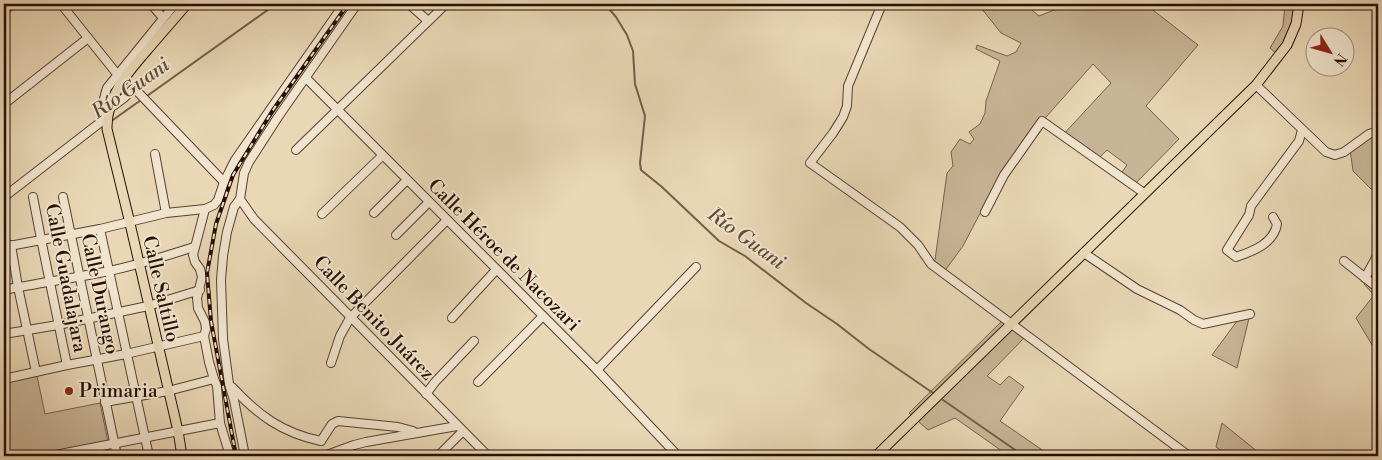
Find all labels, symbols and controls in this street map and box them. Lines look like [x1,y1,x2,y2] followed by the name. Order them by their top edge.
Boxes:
[1304,28,1354,78] north arrow
[1329,49,1350,69] text: N
[86,53,176,126] water label: Río Guani
[423,174,585,336] street label: Calle Héroe de Nacozari
[40,202,92,355] street label: Calle Guadalajara
[702,202,790,276] water label: Río Guani
[76,232,124,356] street label: Calle Durango
[137,233,185,345] street label: Calle Saltillo
[308,251,440,385] street label: Calle Benito Juárez
[79,379,158,403] place label: Primaria
[63,385,75,397] marker: Primaria

